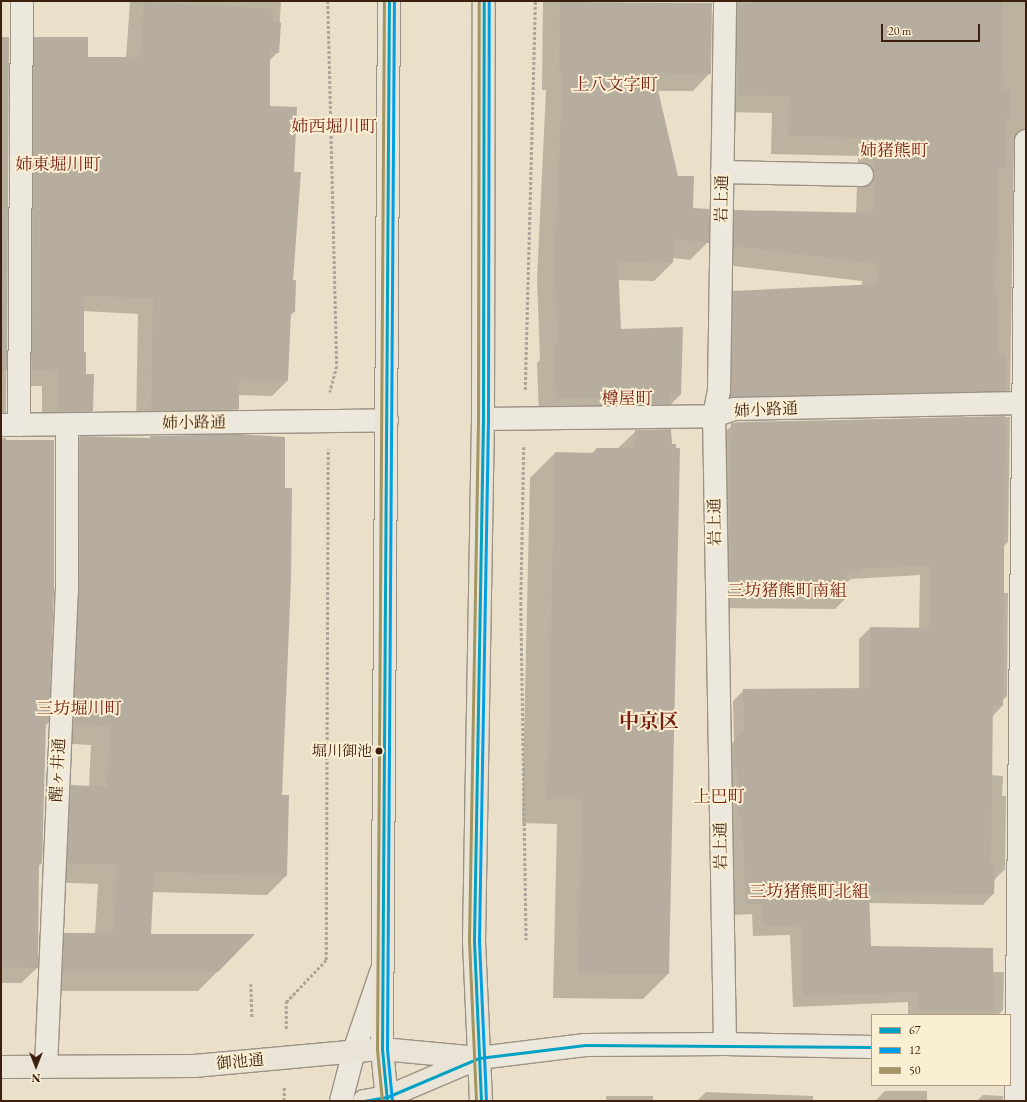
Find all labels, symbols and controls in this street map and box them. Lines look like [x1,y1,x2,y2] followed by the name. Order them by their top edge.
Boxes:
[883,16,982,42] scale bar
[888,23,911,39] text: 20 m
[573,75,657,95] district label: 上八文字町
[292,117,376,137] district label: 姉西堀川町
[860,141,928,161] district label: 姉猪熊町
[16,155,100,175] district label: 姉東堀川町
[712,175,732,223] street label: 岩上通
[602,389,652,409] district label: 樽屋町
[734,399,798,421] street label: 姉小路通
[162,413,226,433] street label: 姉小路通
[705,498,725,546] street label: 岩上通
[728,581,846,601] district label: 三坊猪熊町南組
[37,699,121,719] district label: 三坊堀川町
[619,709,679,733] district label: 中京区
[47,738,69,802] street label: 醒ヶ井通
[312,742,372,760] place label: 堀川御池
[374,746,384,756] marker: 堀川御池
[694,787,744,807] district label: 上巴町
[711,822,731,870] street label: 岩上通
[750,882,868,902] district label: 三坊猪熊町北組
[871,1014,1011,1086] legend
[909,1022,921,1038] text: 67
[909,1042,921,1058] text: 12
[16,1046,56,1086] north arrow
[215,1050,265,1074] street label: 御池通
[909,1062,921,1078] text: 50
[32,1071,40,1085] text: N

